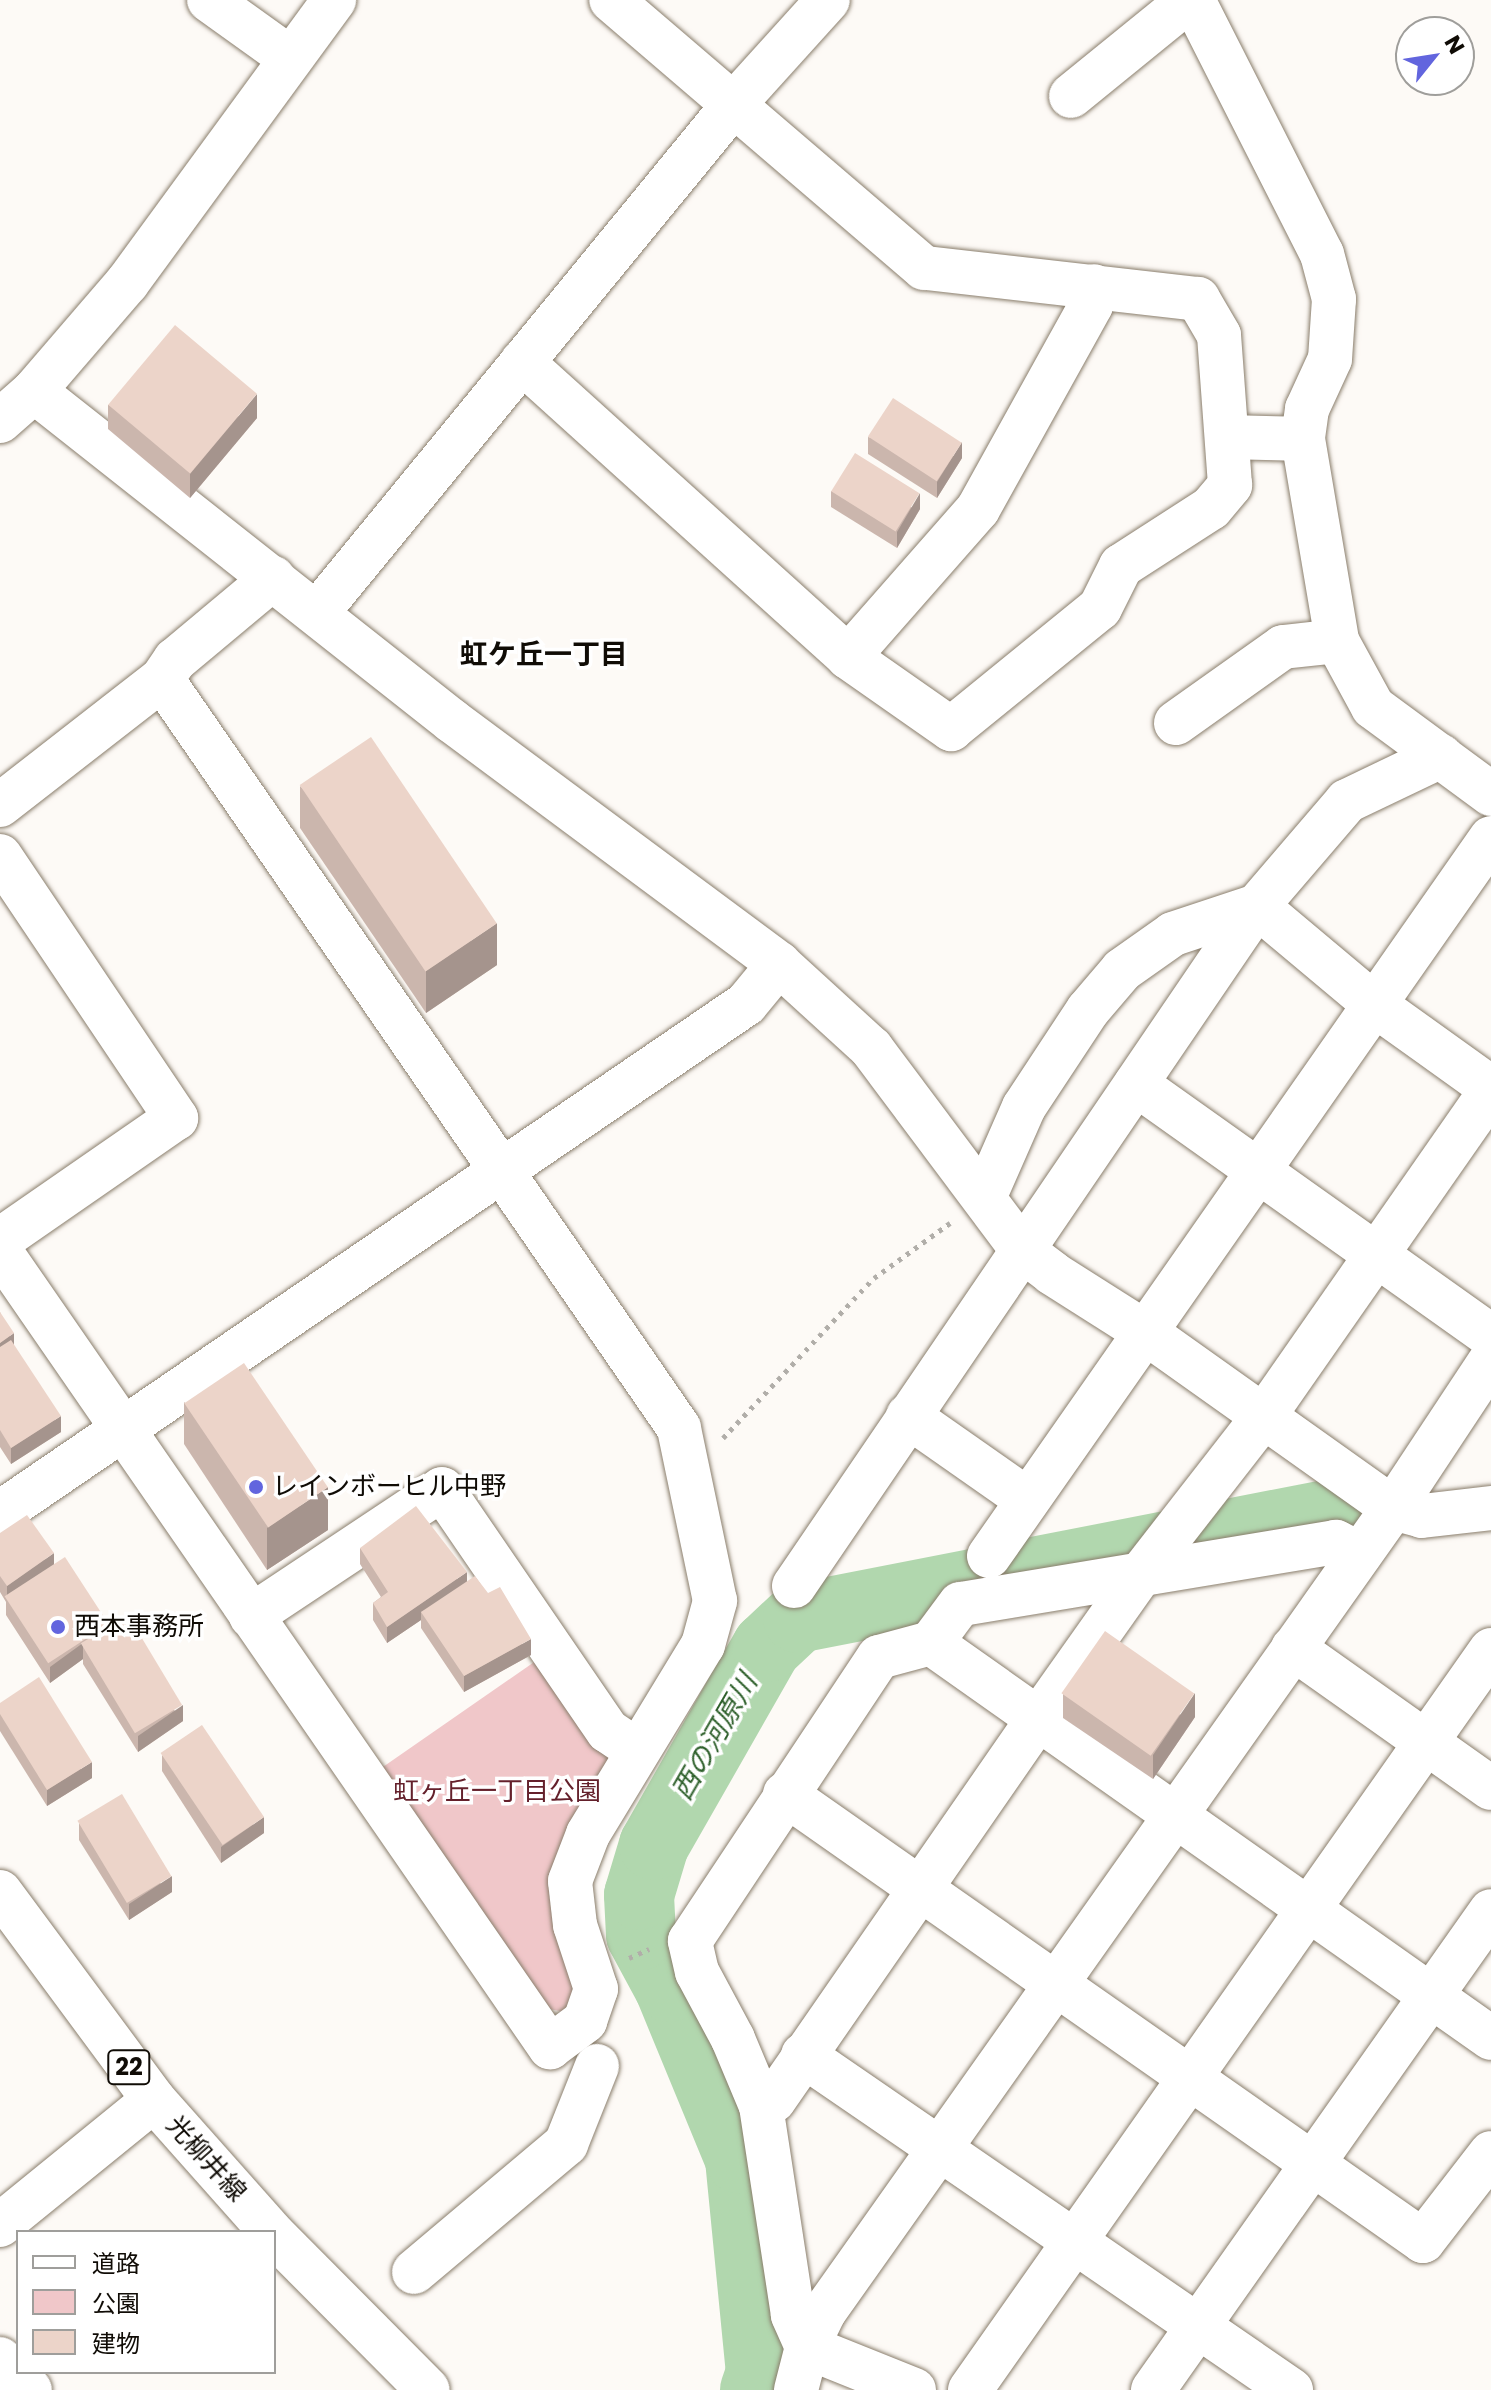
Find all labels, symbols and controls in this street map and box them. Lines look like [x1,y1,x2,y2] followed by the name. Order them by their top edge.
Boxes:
[1395,16,1475,96] north arrow
[1437,30,1472,60] text: N
[460,638,628,672] district label: 虹ケ丘一丁目
[272,1471,506,1503] place label: レインボーヒル中野
[247,1478,265,1496] marker: レインボーヒル中野
[74,1611,204,1643] place label: 西本事務所
[49,1618,67,1636] marker: 西本事務所
[665,1668,765,1806] water label: 西の河原川
[393,1776,601,1808] park label: 虹ヶ丘一丁目公園
[107,2047,151,2087] road number: 22
[160,2110,252,2208] street label: 光柳井線
[16,2230,276,2374] legend
[92,2247,140,2280] text: 道路
[92,2287,140,2320] text: 公園
[92,2327,140,2360] text: 建物

